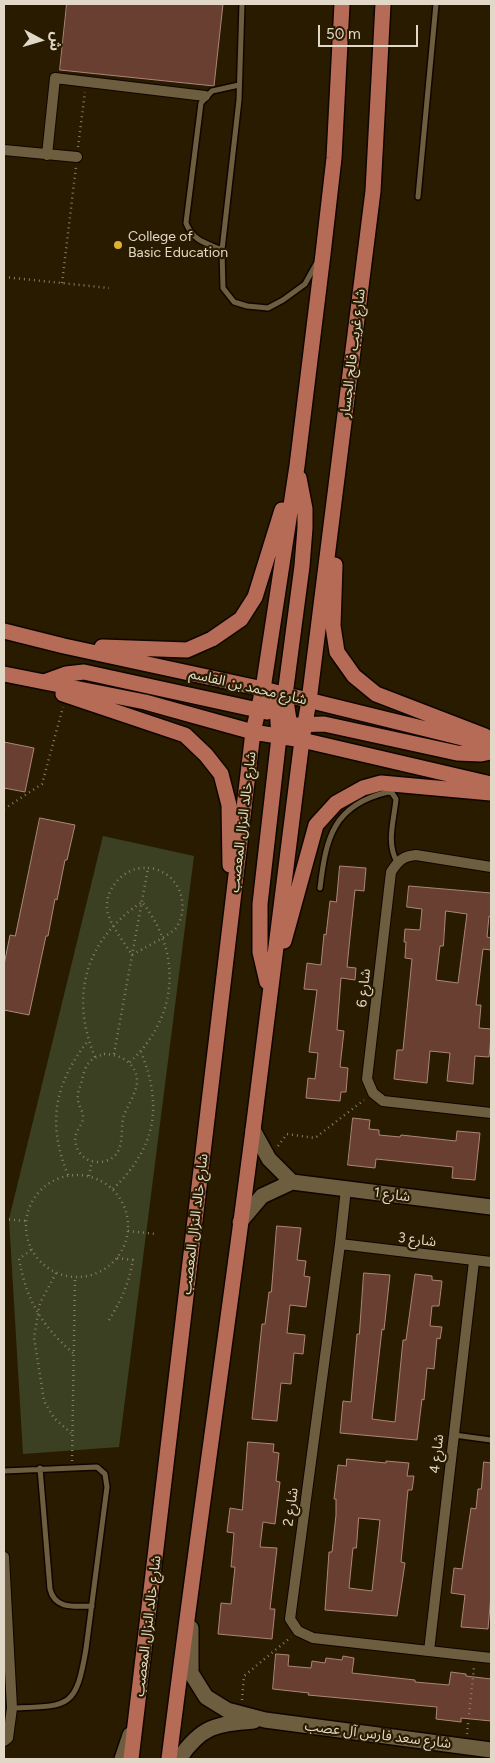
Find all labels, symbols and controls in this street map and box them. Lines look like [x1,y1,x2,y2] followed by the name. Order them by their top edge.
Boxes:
[15,15,65,65] north arrow
[320,15,420,47] scale bar
[326,25,361,43] text: 50 m
[46,31,65,52] text: ش
[128,229,228,262] place label: College of Basic Education
[112,239,124,251] marker: College of Basic Education
[337,288,369,418] street label: شارع غريب فالح الجسار
[188,665,308,709] street label: شارع محمد بن القاسم
[226,750,260,894] street label: شارع خالد النزال المعصب
[354,968,374,1008] street label: شارع 6
[178,1152,212,1296] street label: شارع خالد النزال المعصب
[373,1184,411,1206] street label: شارع 1
[397,1229,437,1251] street label: شارع 3
[426,1433,448,1475] street label: شارع 4
[280,1487,302,1527] street label: شارع 2
[131,1554,165,1698] street label: شارع خالد النزال المعصب
[304,1718,452,1752] street label: شارع سعد فارس آل عصب

